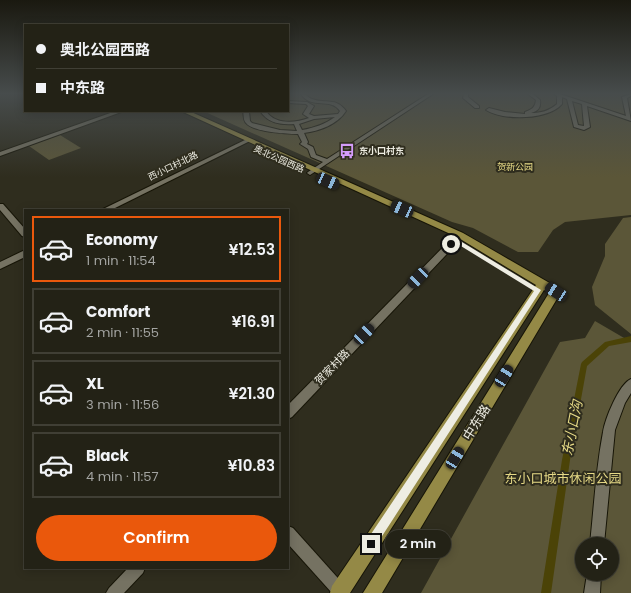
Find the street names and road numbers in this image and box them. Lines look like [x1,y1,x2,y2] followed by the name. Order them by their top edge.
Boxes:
[252,143,306,175] street label: 奥北公园西路
[146,149,200,183] street label: 西小口村北路
[311,346,353,388] street label: 贺家村路
[458,401,495,444] street label: 中东路

